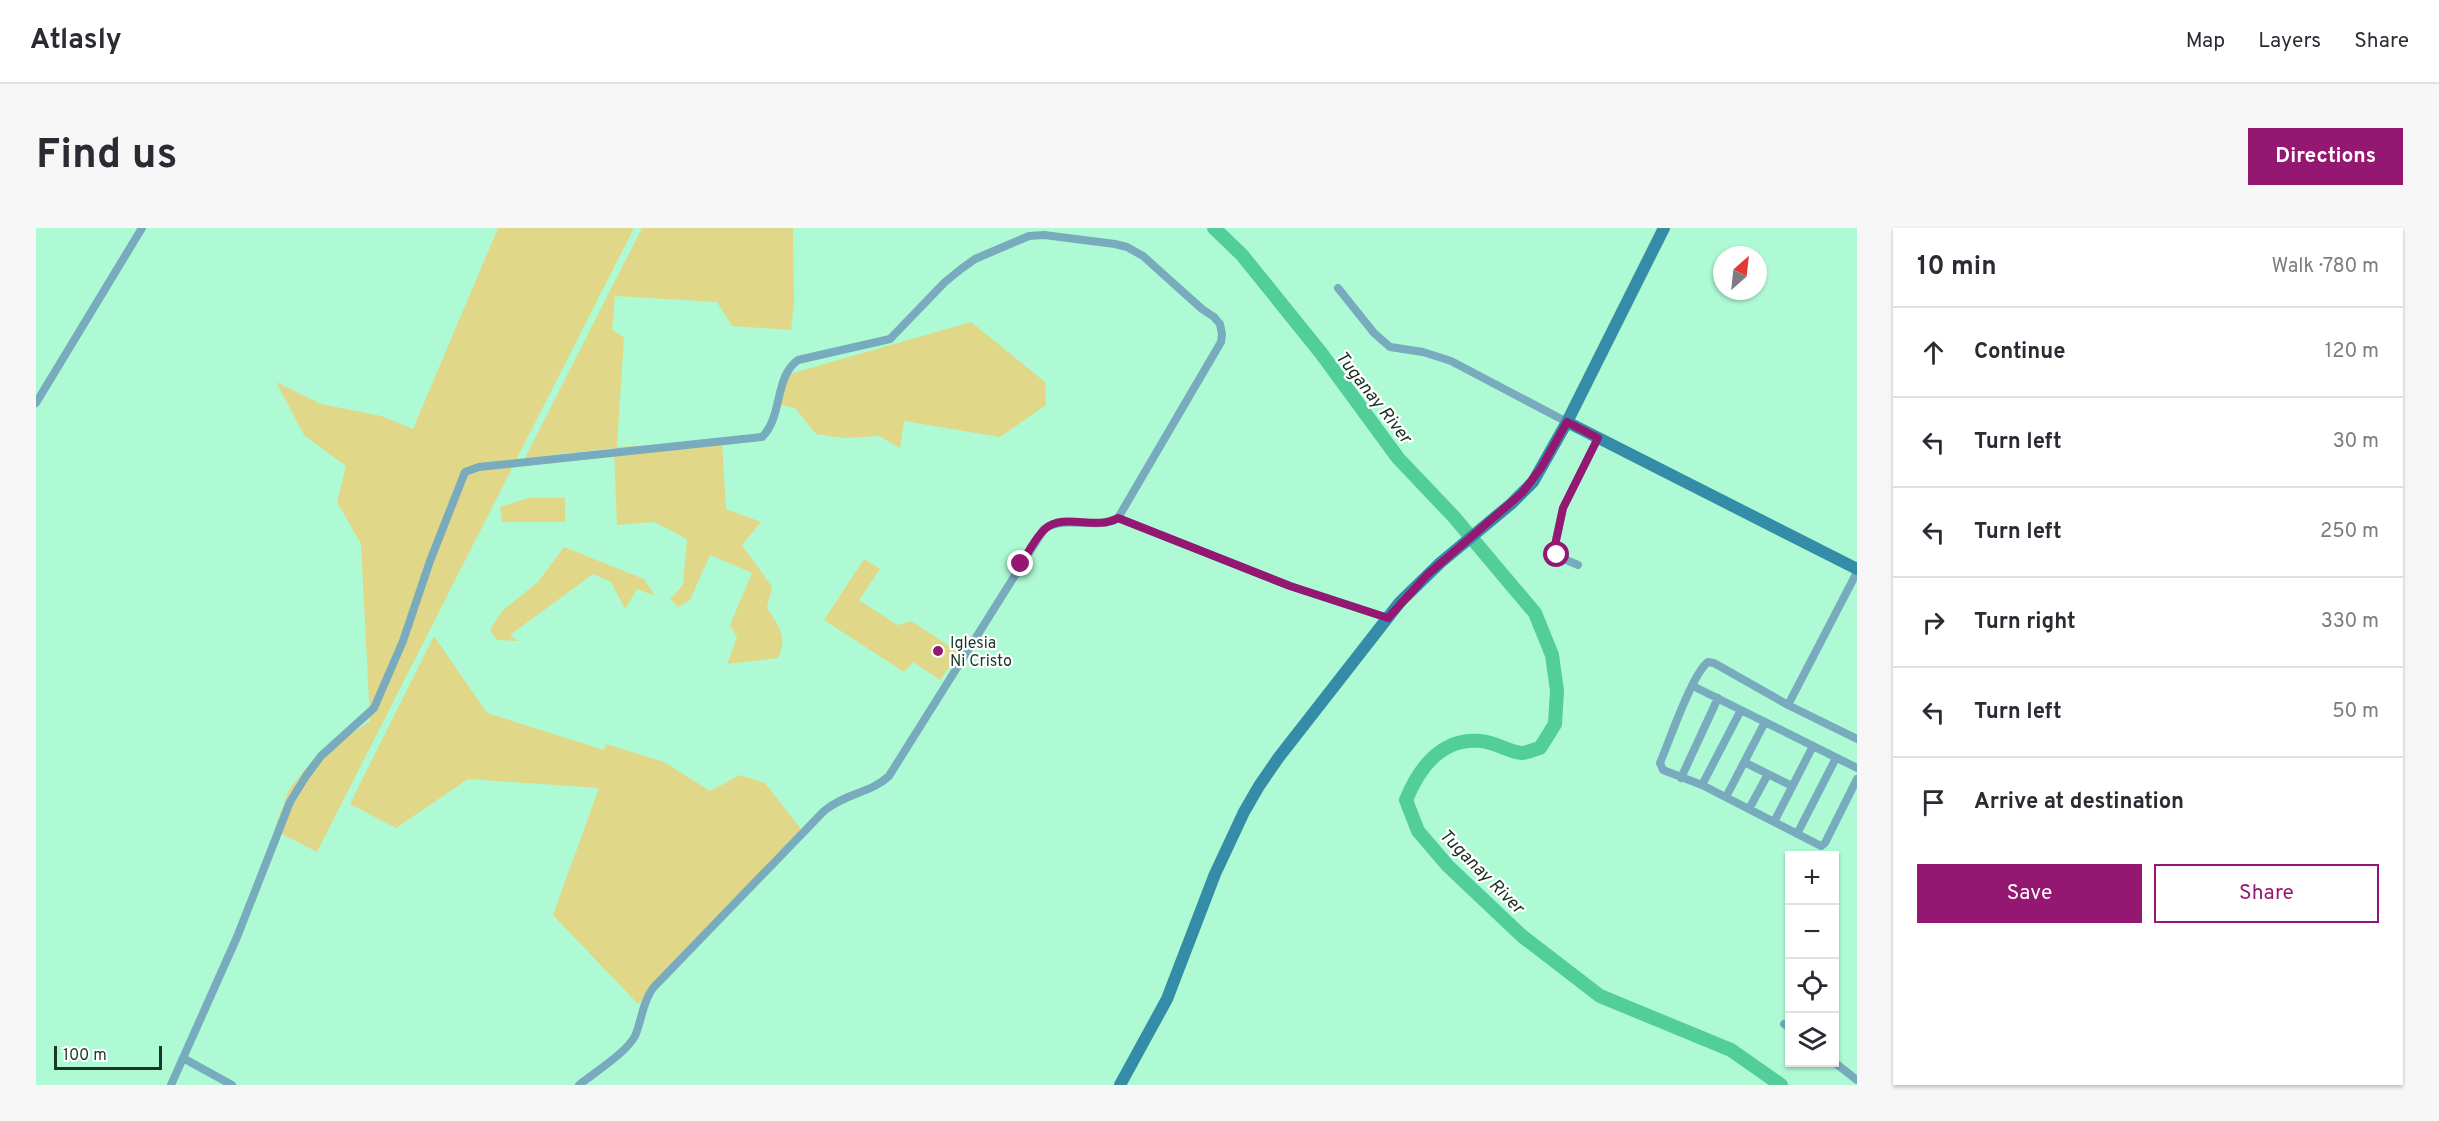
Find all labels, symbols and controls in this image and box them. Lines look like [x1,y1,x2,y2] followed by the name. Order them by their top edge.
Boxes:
[30,23,122,59] text: Atlasly
[2186,28,2225,55] text: Map
[2258,28,2321,55] text: Layers
[2354,28,2409,55] text: Share
[2248,128,2403,185] button: Directions
[36,130,177,183] text: Find us
[1713,246,1767,300] north arrow
[1917,251,1997,284] text: 10 min
[2271,254,2379,280] text: Walk · 780 m
[1917,336,1950,369] icon: ahead
[1974,339,2065,366] text: Continue
[2325,339,2379,365] text: 120 m
[1330,347,1417,451] water label: Tuganay River
[1917,426,1950,459] icon: left
[1974,429,2062,456] text: Turn left
[2333,429,2379,455] text: 30 m
[1917,516,1950,549] icon: left
[1974,519,2062,546] text: Turn left
[2320,519,2379,545] text: 250 m
[1543,541,1569,567] route start
[1007,550,1033,576] route end
[1917,606,1950,639] icon: right
[1974,609,2076,636] text: Turn right
[2321,609,2379,635] text: 330 m
[950,634,1012,672] place label: Iglesia Ni Cristo
[931,644,945,658] marker: Iglesia Ni Cristo
[1917,696,1950,729] icon: left
[1974,699,2062,726] text: Turn left
[2332,699,2379,725] text: 50 m
[1917,786,1950,819] icon: arrive
[1974,789,2184,816] text: Arrive at destination
[1433,825,1530,921] water label: Tuganay River
[1785,851,1839,1067] map controls
[1785,851,1839,905] button: +
[1917,864,2142,923] button: Save
[2154,864,2379,923] button: Share
[1785,905,1839,959] button: −
[1785,959,1839,1013] button: locate
[1785,1013,1839,1067] button: layers
[54,1043,162,1070] scale bar
[63,1046,107,1066] text: 100 m

